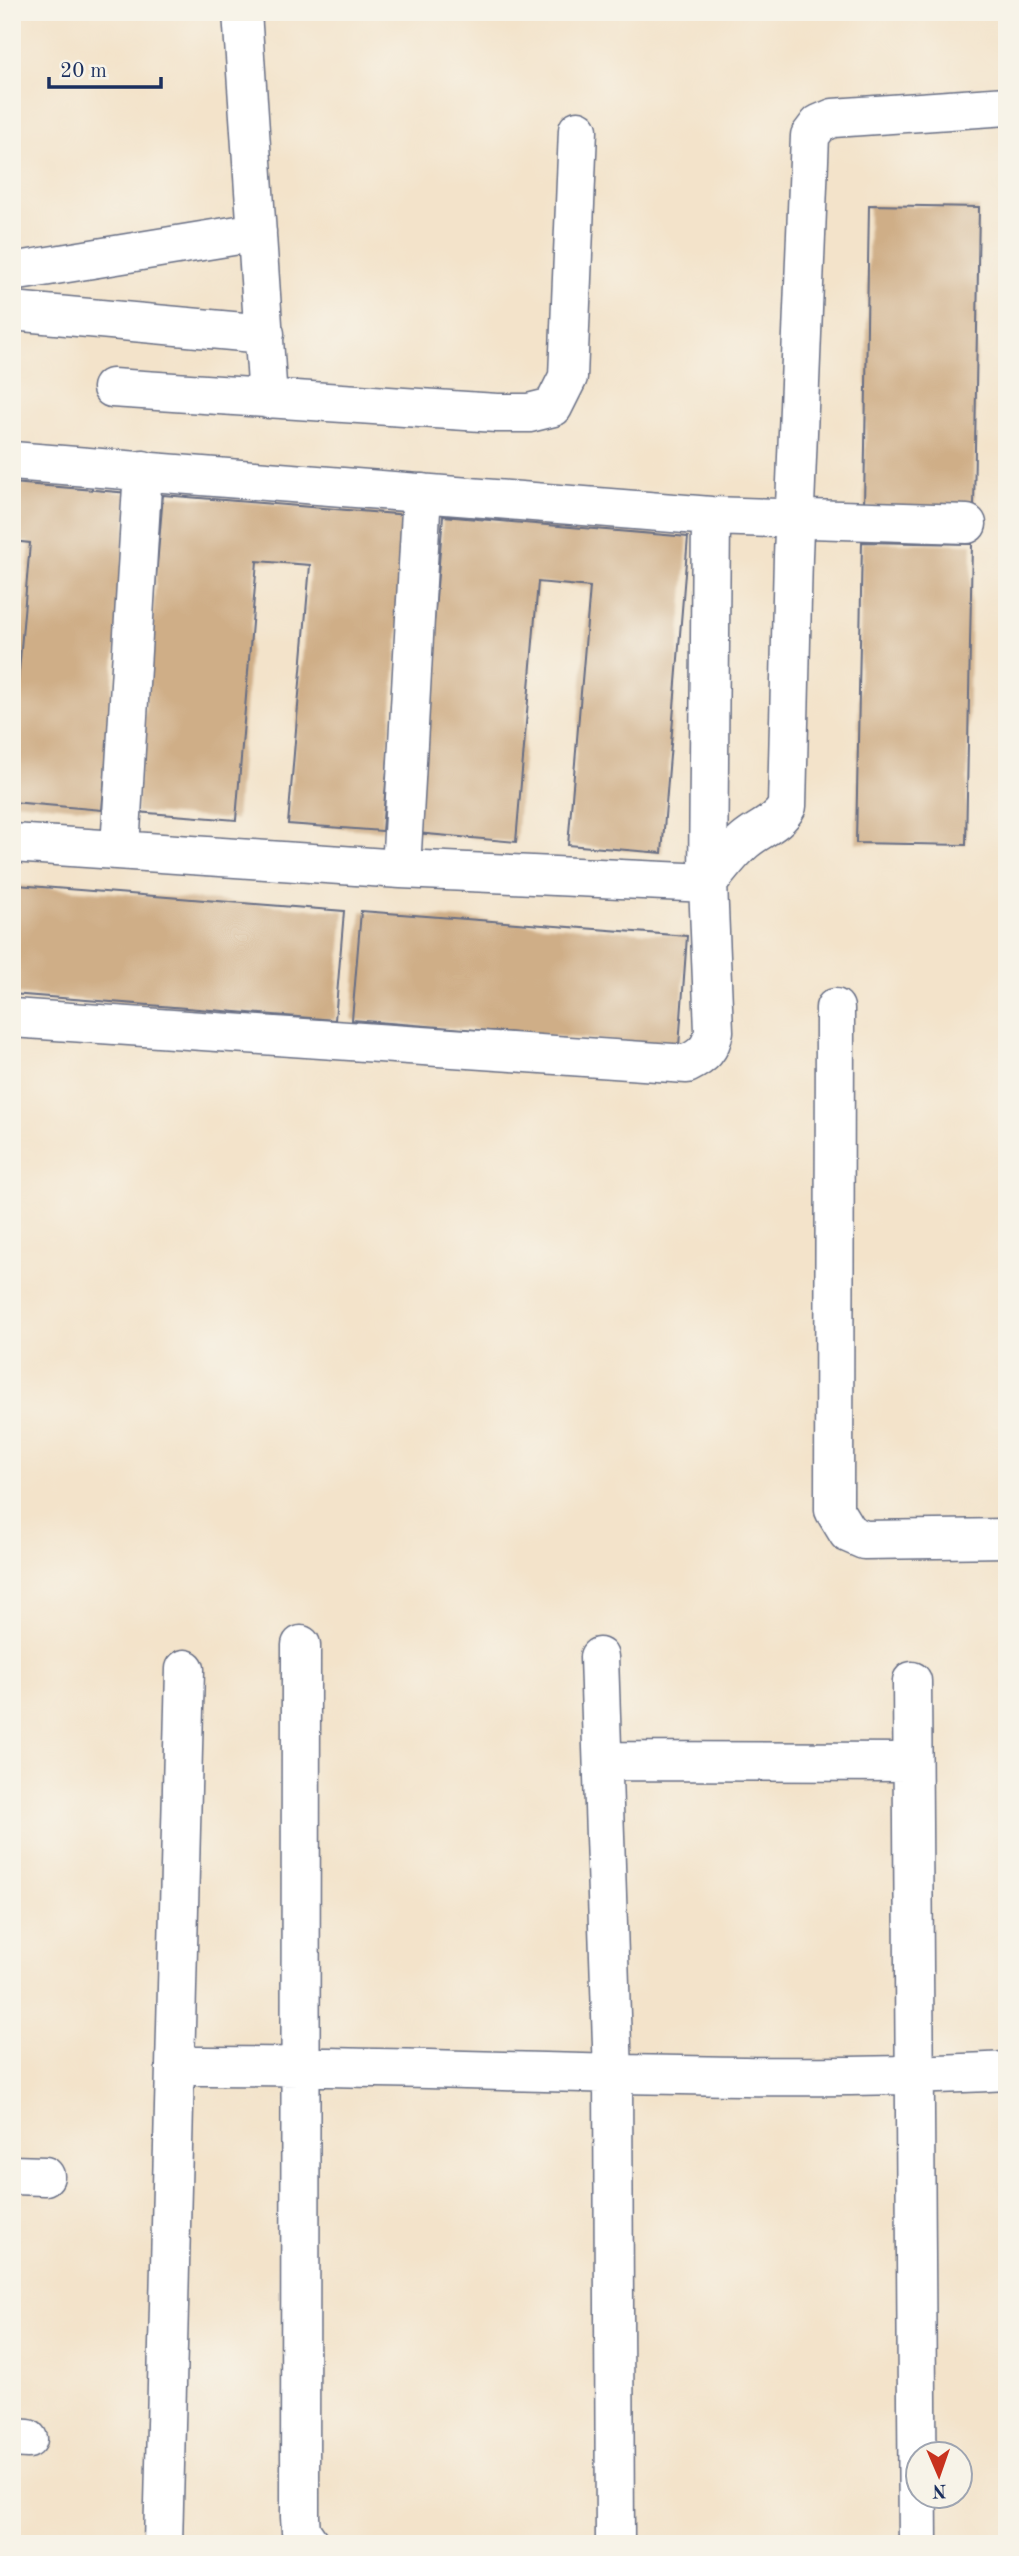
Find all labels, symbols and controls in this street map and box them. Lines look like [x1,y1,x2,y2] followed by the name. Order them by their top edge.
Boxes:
[49,46,161,90] scale bar
[60,61,107,82] text: 20 m
[904,2440,974,2510] north arrow
[931,2480,947,2499] text: N

